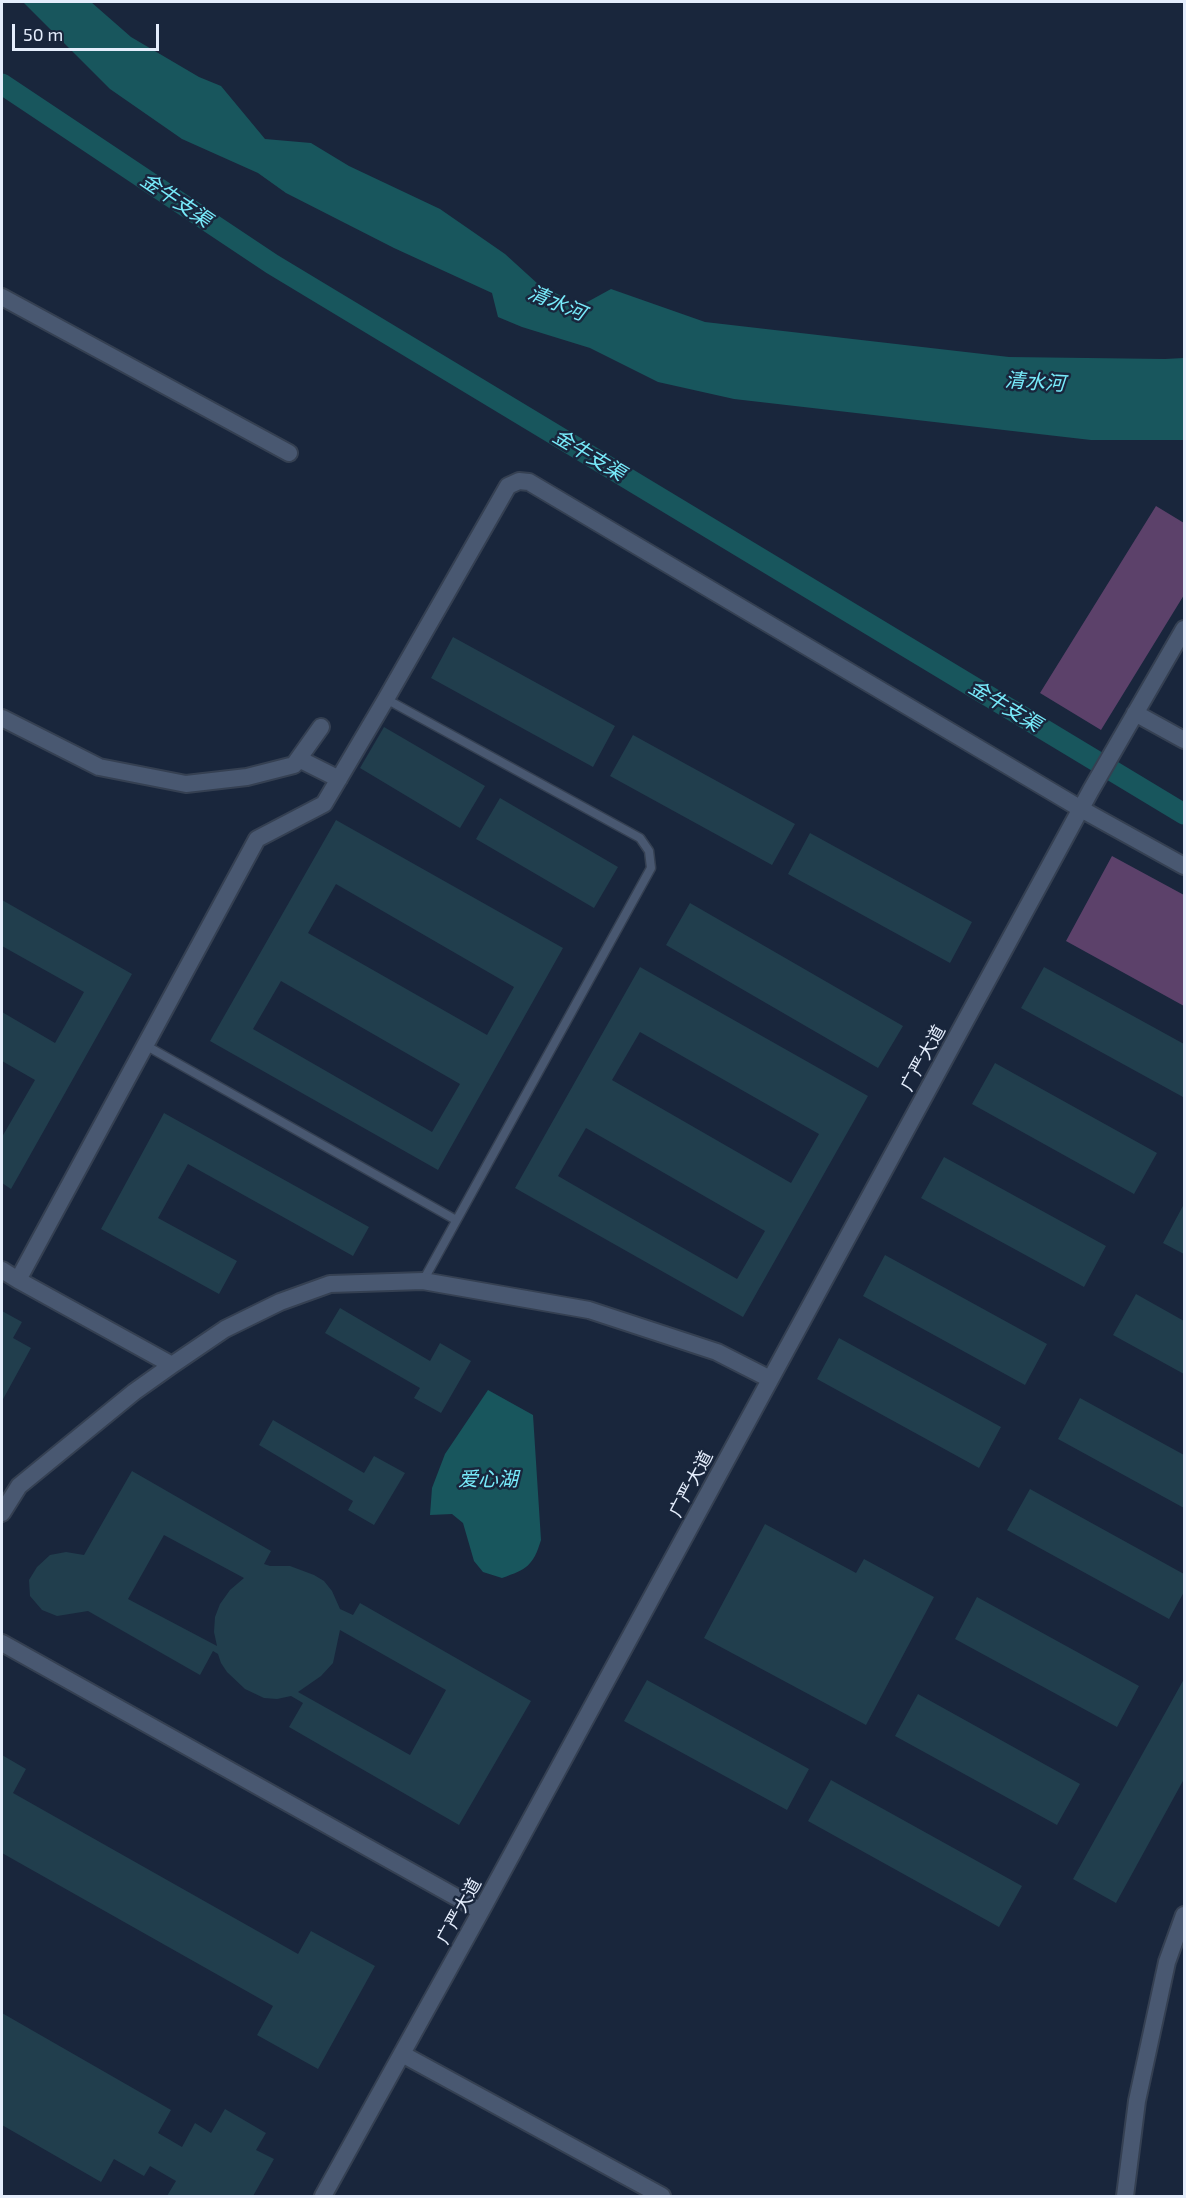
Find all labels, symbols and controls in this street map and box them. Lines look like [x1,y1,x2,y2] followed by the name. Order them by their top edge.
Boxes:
[15,12,162,50] scale bar
[23,23,63,45] text: 50 m
[136,168,216,232] water label: 金牛支渠
[525,280,589,326] water label: 清水河
[1004,368,1066,396] water label: 清水河
[549,424,629,486] water label: 金牛支渠
[965,675,1045,737] water label: 金牛支渠
[896,1021,950,1095] street label: 广严大道
[665,1447,717,1521] street label: 广严大道
[458,1467,518,1491] water label: 爱心湖
[432,1874,486,1948] street label: 广严大道

